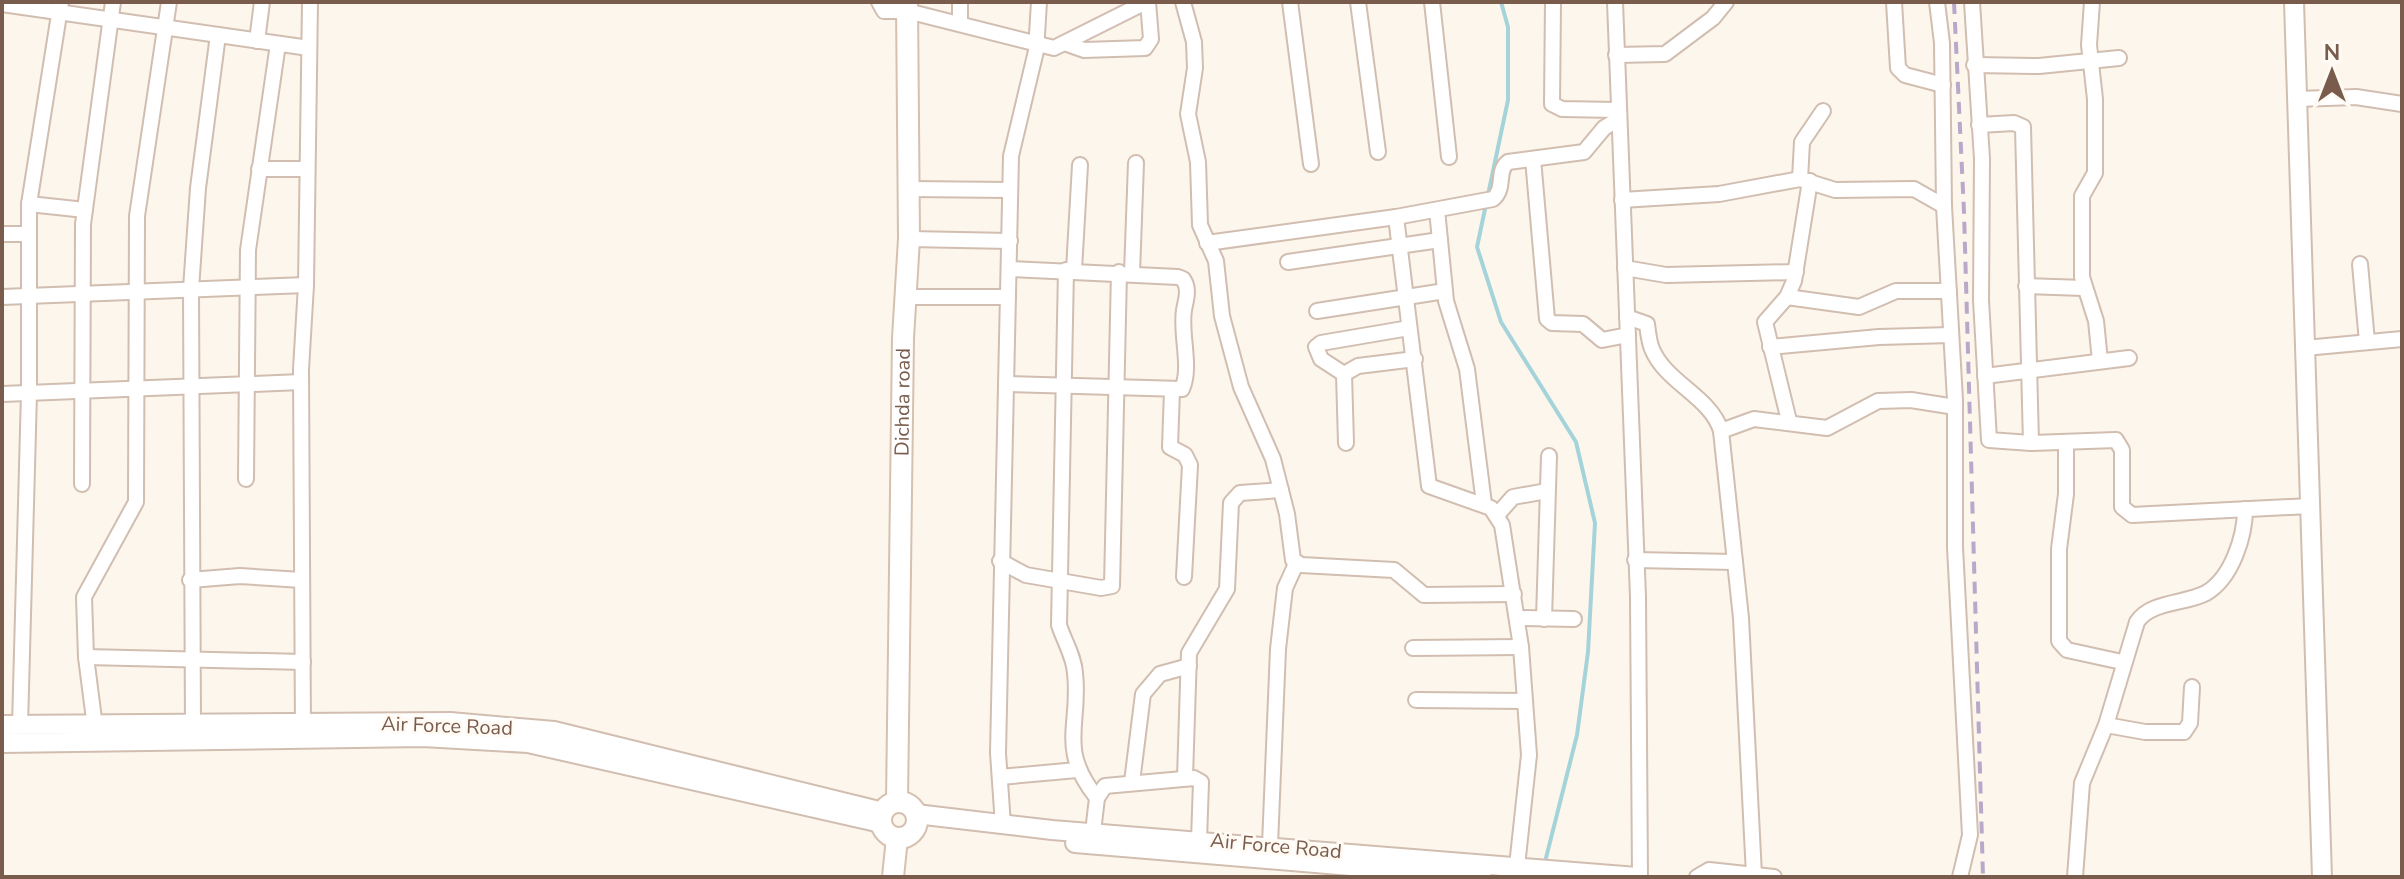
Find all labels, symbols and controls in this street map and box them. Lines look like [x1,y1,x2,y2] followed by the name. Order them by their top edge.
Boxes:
[2292,32,2372,112] north arrow
[2324,38,2340,68] text: N
[888,348,916,456] street label: Dichda road
[381,710,513,742] street label: Air Force Road
[1209,827,1343,865] street label: Air Force Road

